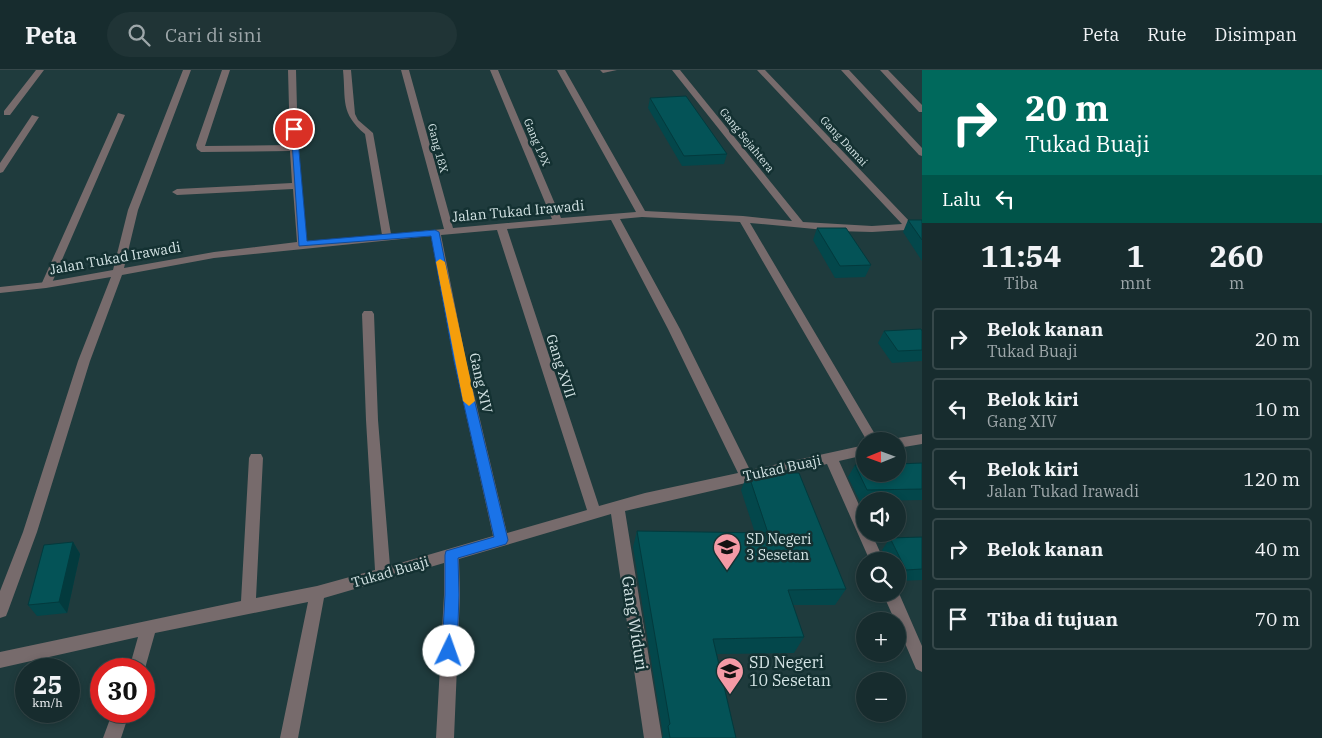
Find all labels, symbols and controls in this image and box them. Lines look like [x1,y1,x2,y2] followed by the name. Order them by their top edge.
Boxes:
[107,12,457,57] search box
[25,19,77,51] text: Peta
[125,21,153,49] icon: search
[165,23,262,47] text: Cari di sini
[1083,23,1119,46] text: Peta
[1147,23,1186,46] text: Rute
[1214,23,1297,46] text: Disimpan
[1025,85,1109,131] text: 20 m
[942,90,1007,155] icon: right
[717,105,777,175] street label: Gang Sejahtera
[273,108,315,150] pin
[817,113,871,169] street label: Gang Damai
[280,115,308,143] icon: arrive
[521,116,553,168] street label: Gang 19X
[425,122,451,175] street label: Gang 18X
[1025,129,1150,158] text: Tukad Buaji
[991,185,1019,213] icon: left
[942,187,981,211] text: Lalu
[451,196,585,226] street label: Jalan Tukad Irawadi
[980,236,1062,275] text: 11:54
[1127,236,1145,275] text: 1
[1210,236,1264,275] text: 260
[48,238,182,278] street label: Jalan Tukad Irawadi
[1004,273,1038,293] text: Tiba
[1120,273,1151,293] text: mnt
[1229,273,1244,293] text: m
[987,317,1103,341] text: Belok kanan
[944,325,972,353] icon: right
[1255,327,1300,351] text: 20 m
[542,332,580,400] street label: Gang XVII
[987,341,1078,361] text: Tukad Buaji
[465,351,497,415] street label: Gang XIV
[987,387,1079,411] text: Belok kiri
[944,395,972,423] icon: left
[1255,397,1300,421] text: 10 m
[987,411,1057,431] text: Gang XIV
[856,432,906,482] north arrow
[856,432,906,722] map controls
[741,451,823,485] street label: Tukad Buaji
[987,457,1079,481] text: Belok kiri
[944,465,972,493] icon: left
[1243,467,1300,491] text: 120 m
[987,481,1139,501] text: Jalan Tukad Irawadi
[856,492,906,542] button: sound
[746,530,811,564] place label: SD Negeri 3 Sesetan
[712,532,742,571] school or university icon: SD Negeri 3 Sesetan
[944,535,972,563] icon: right
[987,537,1103,561] text: Belok kanan
[1255,537,1300,561] text: 40 m
[349,552,431,592] street label: Tukad Buaji
[856,552,906,602] button: search
[618,574,652,672] street label: Gang Widuri
[944,605,972,633] icon: arrive
[987,607,1118,631] text: Tiba di tujuan
[1255,607,1300,631] text: 70 m
[856,612,906,662] button: +
[422,624,474,676] position arrow
[749,652,831,690] place label: SD Negeri 10 Sesetan
[715,656,745,695] school or university icon: SD Negeri 10 Sesetan
[90,658,155,723] speed limit sign: 30
[32,668,63,701] text: 25
[856,672,906,722] button: −
[32,695,63,710] text: km/h

